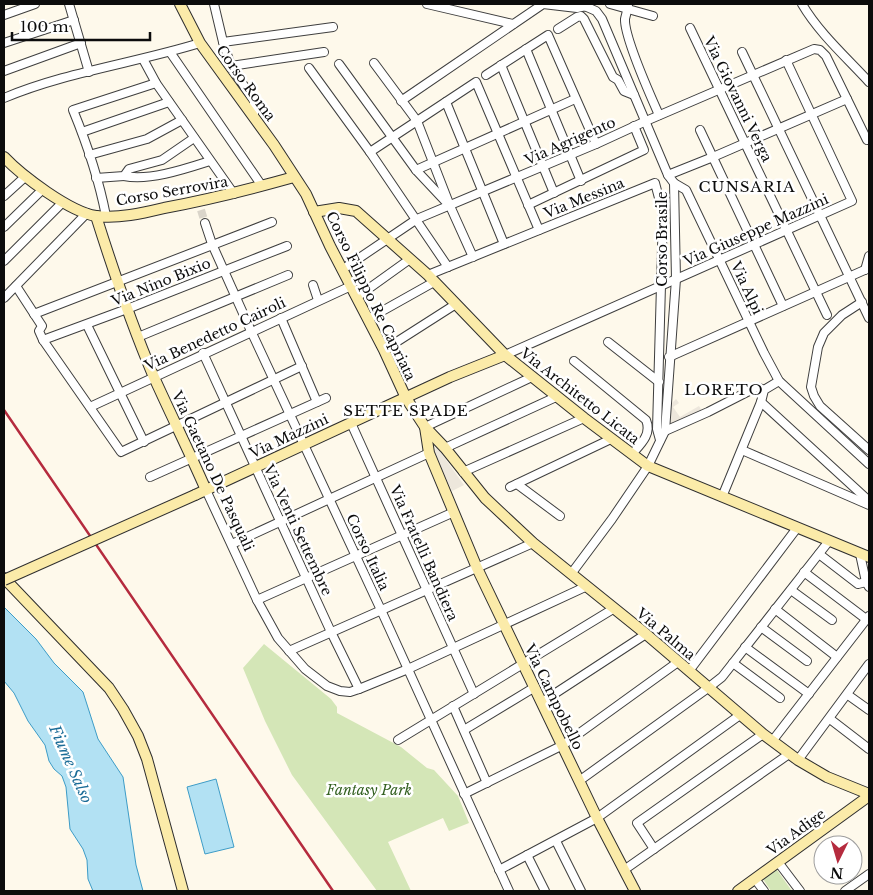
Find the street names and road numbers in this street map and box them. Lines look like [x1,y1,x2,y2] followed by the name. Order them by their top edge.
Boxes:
[699,32,776,165] street label: Via Giovanni Verga
[212,42,280,125] street label: Corso Roma
[521,113,618,170] street label: Via Agrigento
[115,172,230,210] street label: Corso Serrovira
[540,174,627,223] street label: Via Messina
[680,190,831,271] street label: Via Giuseppe Mazzini
[653,191,671,287] street label: Corso Brasile
[322,208,420,384] street label: Corso Filippo Re Capriata
[108,254,213,310] street label: Via Nino Bixio
[727,258,767,318] street label: Via Alpi
[141,293,289,375] street label: Via Benedetto Cairoli
[516,343,643,448] street label: Via Architetto Licata
[168,387,258,554] street label: Via Gaetano De Pasquali
[246,410,332,463] street label: Via Mazzini
[259,461,336,598] street label: Via Venti Settembre
[385,481,462,624] street label: Via Fratelli Bandiera
[342,511,394,593] street label: Corso Italia
[632,603,699,664] street label: Via Palma
[520,640,587,753] street label: Via Campobello
[762,805,829,860] street label: Via Adige

